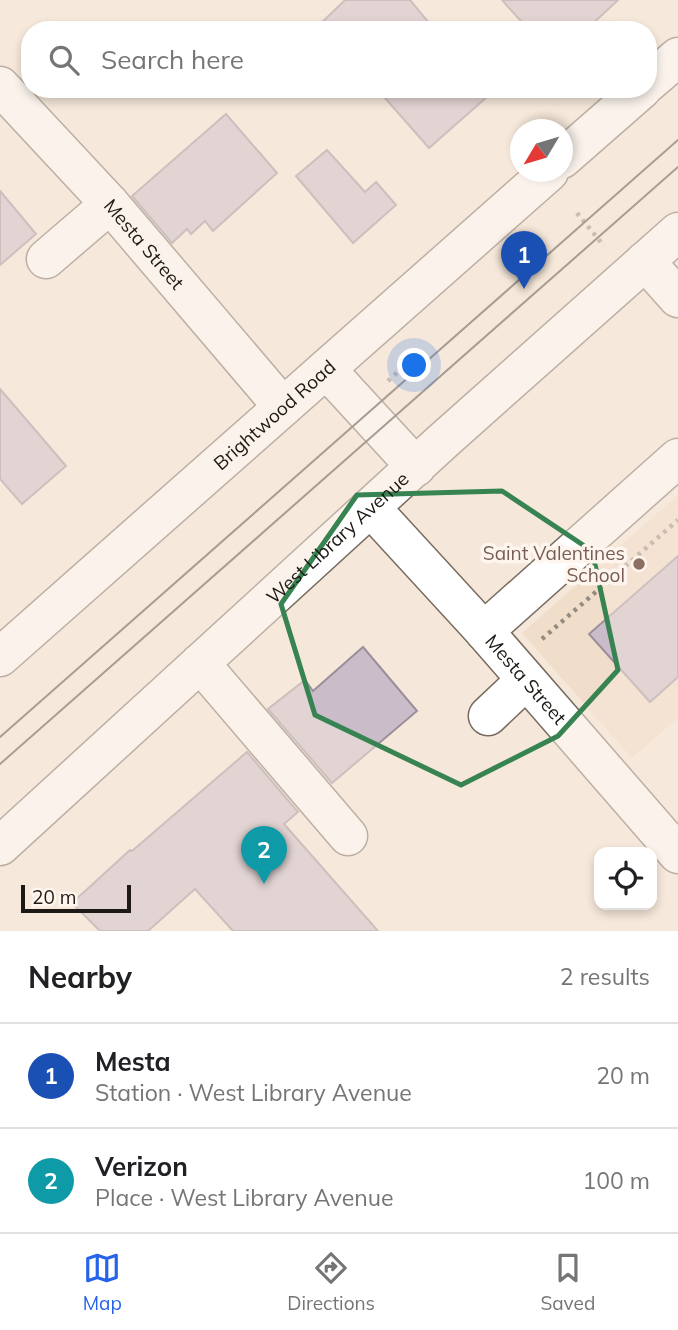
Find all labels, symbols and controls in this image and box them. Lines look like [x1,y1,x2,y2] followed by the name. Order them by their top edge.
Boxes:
[21,21,657,98] search box
[45,41,83,79] icon: search
[101,43,244,76] text: Search here
[510,119,573,182] north arrow
[99,194,190,295] street label: Mesta Street
[501,231,547,289] pin: 1
[397,348,431,382] your location
[208,354,340,475] street label: Brightwood Road
[261,467,414,609] street label: West Library Avenue
[483,541,625,587] place label: Saint Valentines School
[631,556,647,572] marker: Saint Valentines School
[480,629,572,730] street label: Mesta Street
[241,826,287,884] pin: 2
[594,847,657,910] map controls
[594,847,657,910] button: locate
[21,882,131,914] scale bar
[32,885,76,909] text: 20 m
[28,958,132,996] text: Nearby
[560,962,650,991] text: 2 results
[95,1045,171,1078] text: Mesta
[44,1061,58,1090] text: 1
[596,1061,650,1090] text: 20 m
[95,1078,412,1107] text: Station · West Library Avenue
[95,1150,188,1183] text: Verizon
[44,1166,58,1195] text: 2
[582,1166,650,1195] text: 100 m
[95,1183,394,1212] text: Place · West Library Avenue
[83,1249,122,1315] tab: Map
[287,1249,375,1315] tab: Directions
[540,1249,595,1315] tab: Saved

